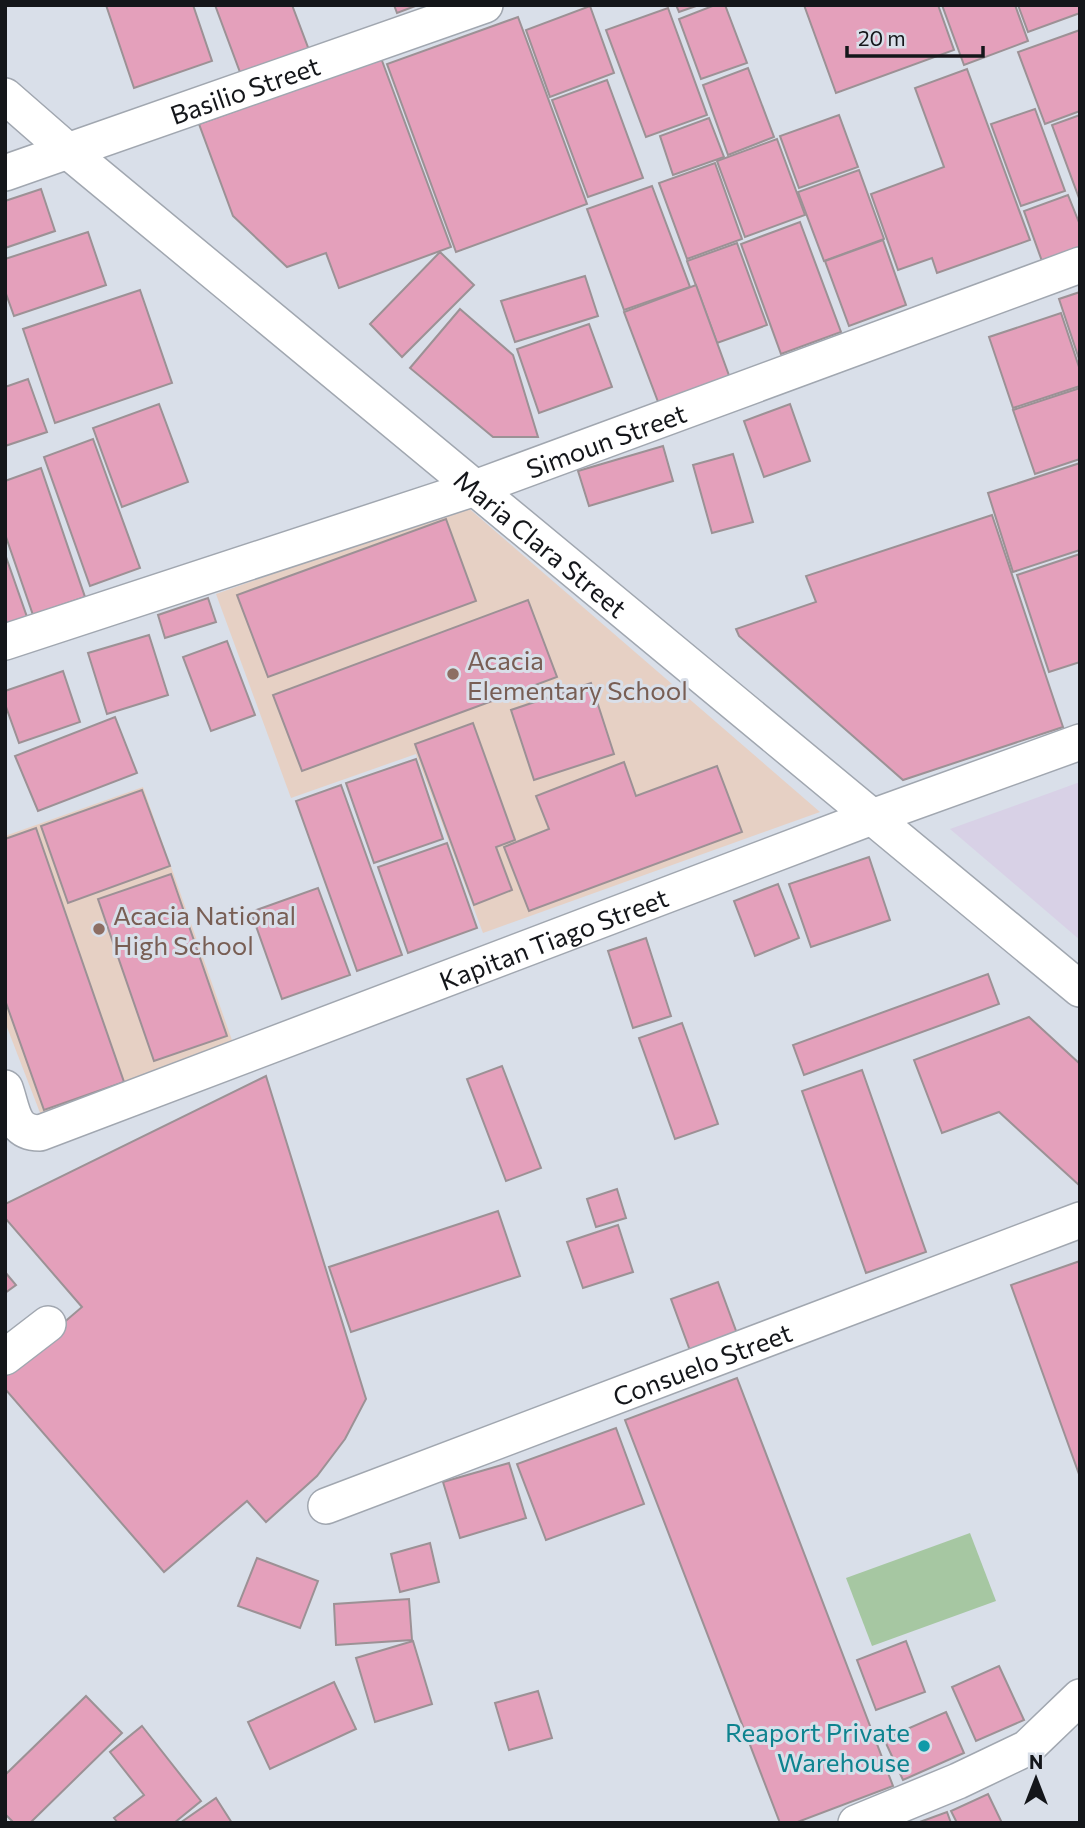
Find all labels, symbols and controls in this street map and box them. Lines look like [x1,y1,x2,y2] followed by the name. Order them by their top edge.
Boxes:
[847,14,984,58] scale bar
[858,25,906,50] text: 20 m
[166,49,324,130] street label: Basilio Street
[522,396,690,483] street label: Simoun Street
[449,463,634,623] street label: Maria Clara Street
[467,644,688,705] place label: Acacia Elementary School
[445,666,461,682] marker: Acacia Elementary School
[435,881,672,996] street label: Kapitan Tiago Street
[113,899,296,960] place label: Acacia National High School
[91,921,107,937] marker: Acacia National High School
[608,1315,796,1411] street label: Consuelo Street
[725,1716,910,1777] place label: Reaport Private Warehouse
[916,1738,932,1754] marker: Reaport Private Warehouse
[1001,1744,1071,1814] north arrow
[1029,1750,1043,1773] text: N

